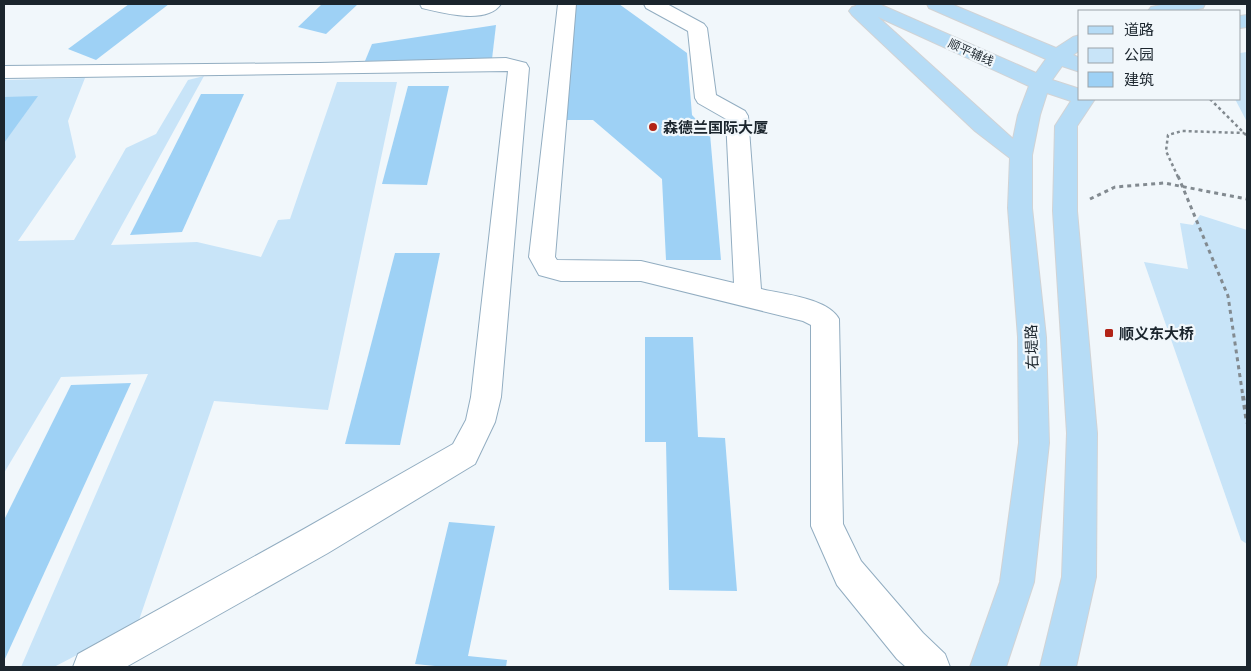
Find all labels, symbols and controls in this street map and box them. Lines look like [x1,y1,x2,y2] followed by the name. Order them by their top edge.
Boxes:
[1078,10,1241,100] legend
[1124,19,1154,39] text: 道路
[946,35,996,69] street label: 顺平辅线
[1124,44,1154,64] text: 公园
[1124,69,1154,89] text: 建筑
[663,117,768,137] place label: 森德兰国际大厦
[647,121,659,133] marker: 森德兰国际大厦
[1119,323,1194,343] place label: 顺义东大桥
[1020,324,1042,370] street label: 右堤路
[1103,327,1115,339] marker: 顺义东大桥

